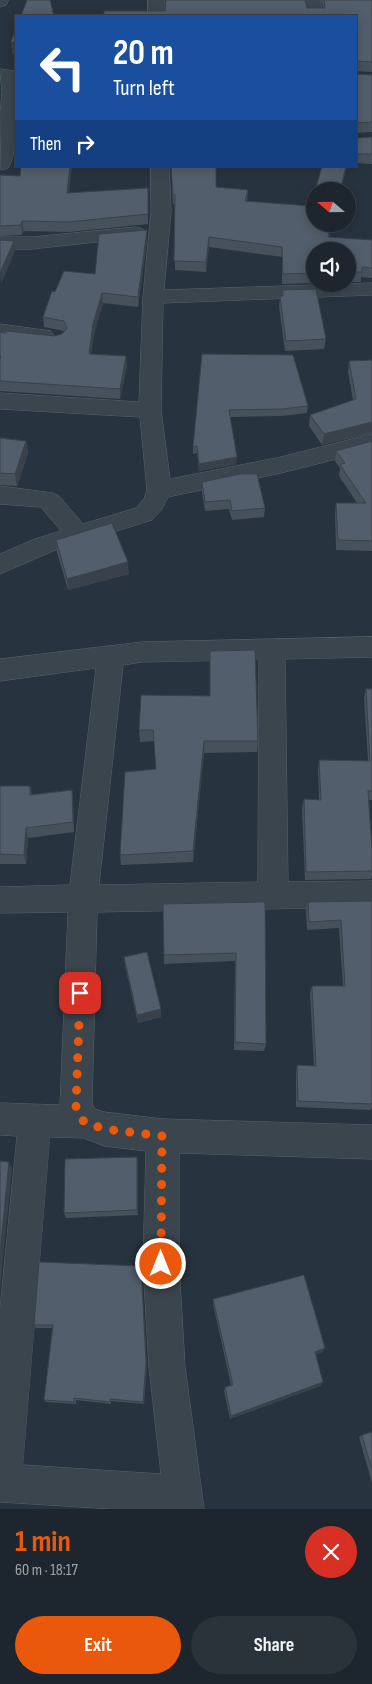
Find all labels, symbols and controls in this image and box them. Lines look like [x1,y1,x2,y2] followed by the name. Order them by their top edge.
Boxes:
[113,32,174,75] text: 20 m
[30,35,95,100] icon: left
[113,75,175,102] text: Turn left
[71,130,99,158] icon: right
[30,133,61,156] text: Then
[306,182,356,232] north arrow
[306,182,356,292] map controls
[306,242,356,292] button: sound
[59,972,101,1014] pin
[66,979,94,1007] icon: arrive
[134,1237,186,1289] position arrow
[15,1524,71,1560] text: 1 min
[305,1526,357,1578] button: close
[15,1561,78,1580] text: 60 m · 18:17
[15,1616,181,1674] button: Exit
[191,1616,357,1674] button: Share

